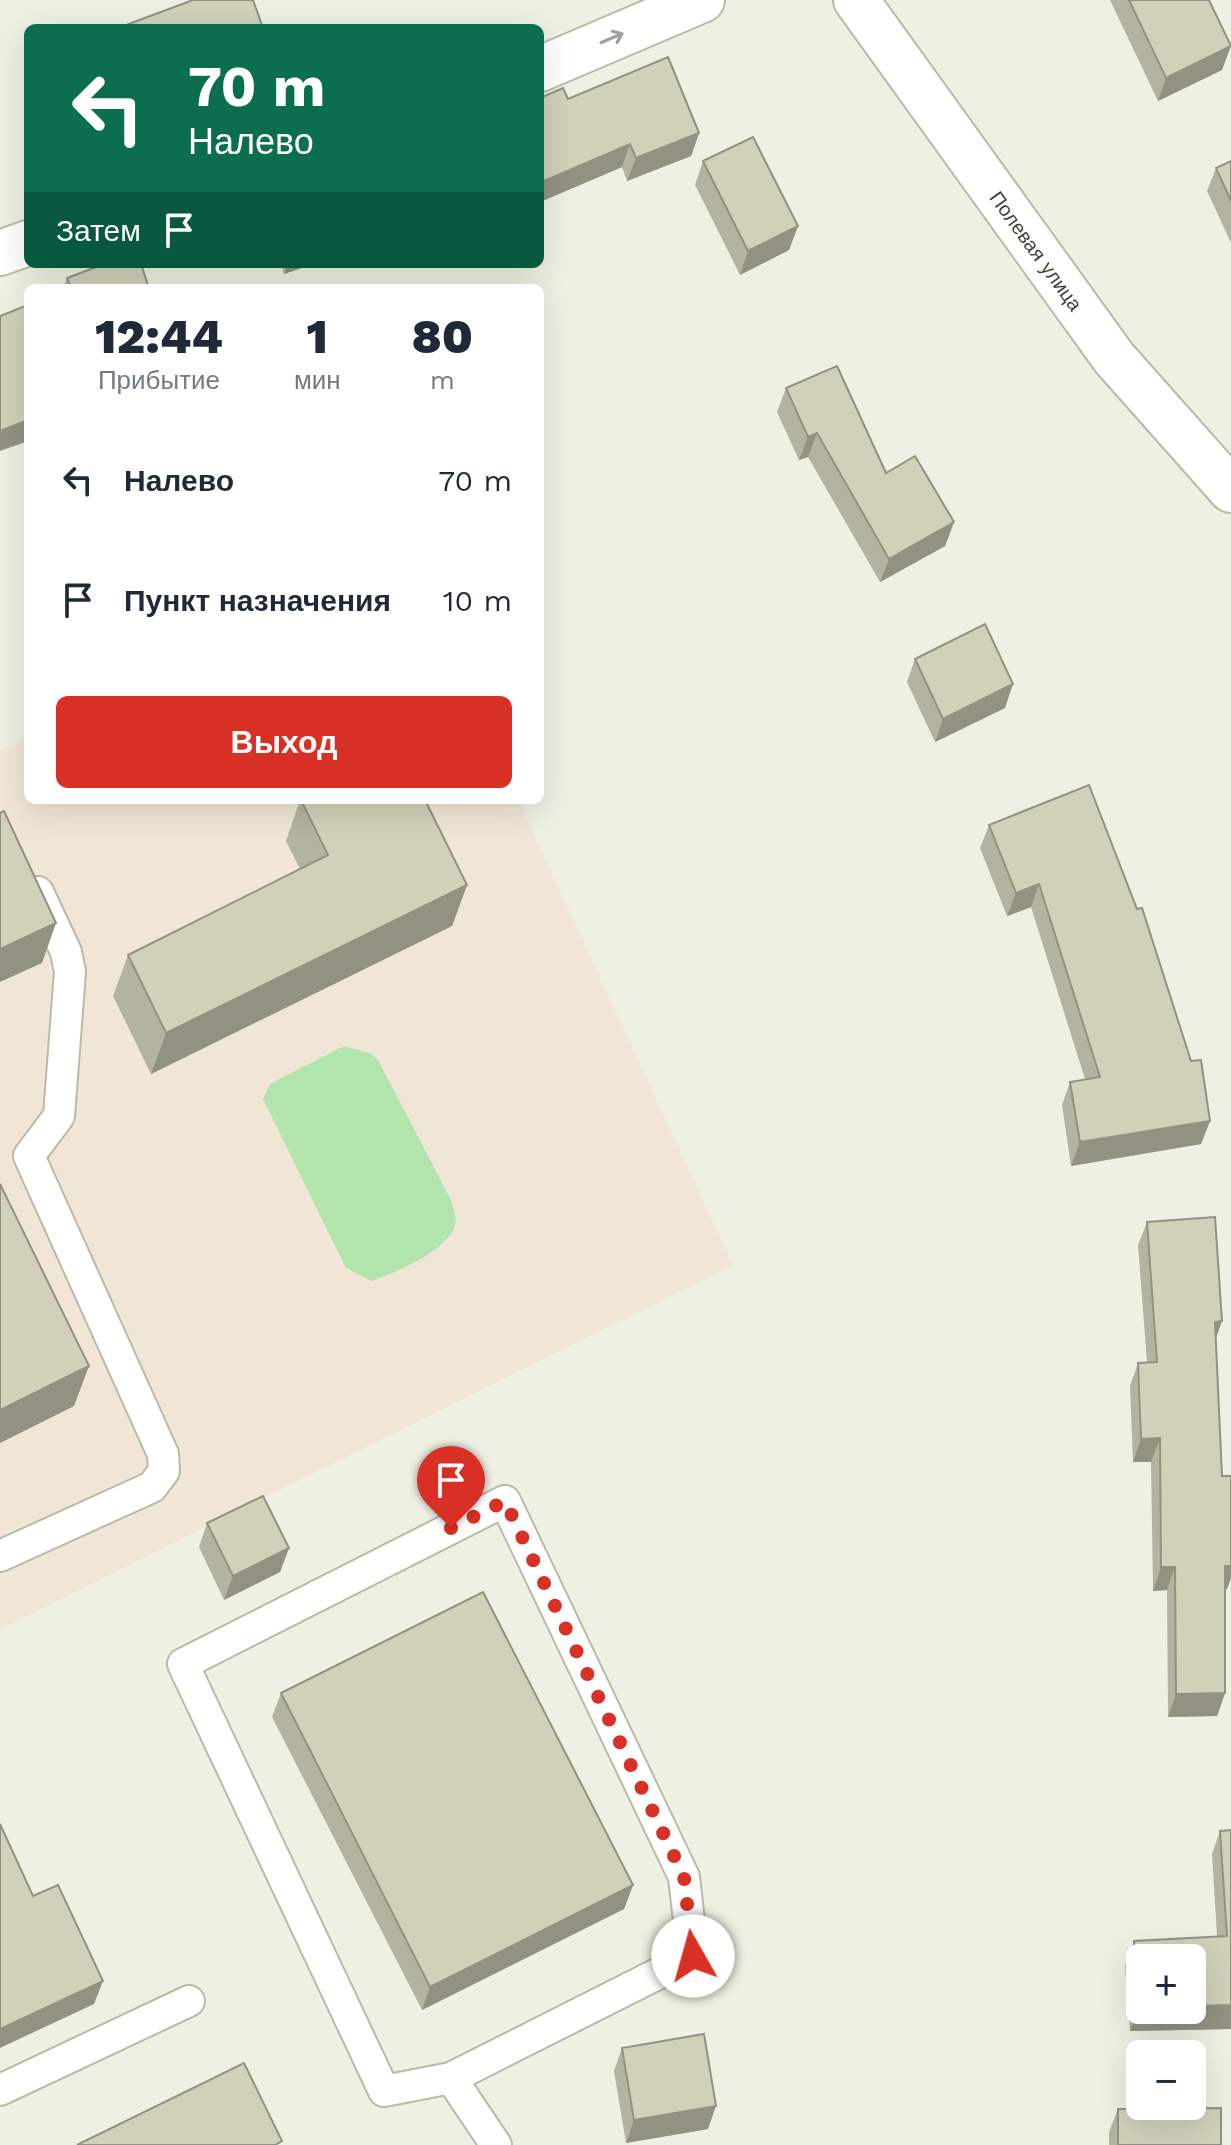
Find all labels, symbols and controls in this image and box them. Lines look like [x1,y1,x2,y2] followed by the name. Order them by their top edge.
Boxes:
[599,30,624,45] one-way arrow
[188,54,325,120] text: 70 m
[56,56,160,160] icon: left
[188,121,314,163] text: Налево
[985,187,1088,316] street label: Полевая улица
[157,208,201,252] icon: arrive
[56,213,141,248] text: Затем
[95,308,223,365] text: 12:44
[307,308,328,365] text: 1
[412,308,473,365] text: 80
[98,365,220,395] text: Прибытие
[294,365,341,395] text: мин
[430,365,455,395] text: m
[56,458,100,502] icon: left
[124,463,234,498] text: Налево
[438,463,512,498] text: 70 m
[56,578,100,622] icon: arrive
[124,583,391,618] text: Пункт назначения
[443,583,512,618] text: 10 m
[56,696,512,788] button: Выход
[417,1446,485,1528] pin
[429,1458,473,1502] icon: arrive
[651,1914,735,1998] position arrow
[1126,1944,1206,2120] map controls
[1126,1944,1206,2024] button: +
[1126,2040,1206,2120] button: −

